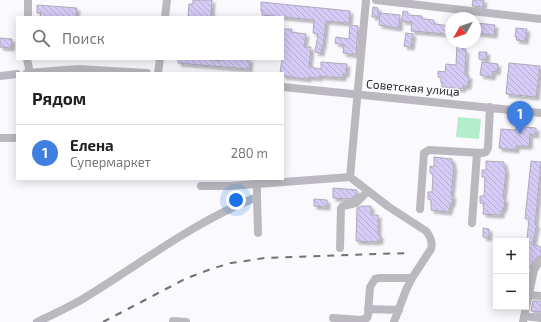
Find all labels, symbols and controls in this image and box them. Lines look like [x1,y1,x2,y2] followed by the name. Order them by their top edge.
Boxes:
[445,12,481,48] north arrow
[16,16,284,60] search box
[30,27,52,49] icon: search
[62,29,105,47] text: Поиск
[366,76,460,99] street label: Советская улица
[32,88,86,108] text: Рядом
[507,101,533,134] pin: 1
[70,136,114,154] text: Елена
[42,145,48,161] text: 1
[231,145,268,161] text: 280 m
[70,154,151,170] text: Супермаркет
[226,190,246,210] your location
[493,238,529,310] map controls
[493,238,529,274] button: +
[493,274,529,310] button: −

